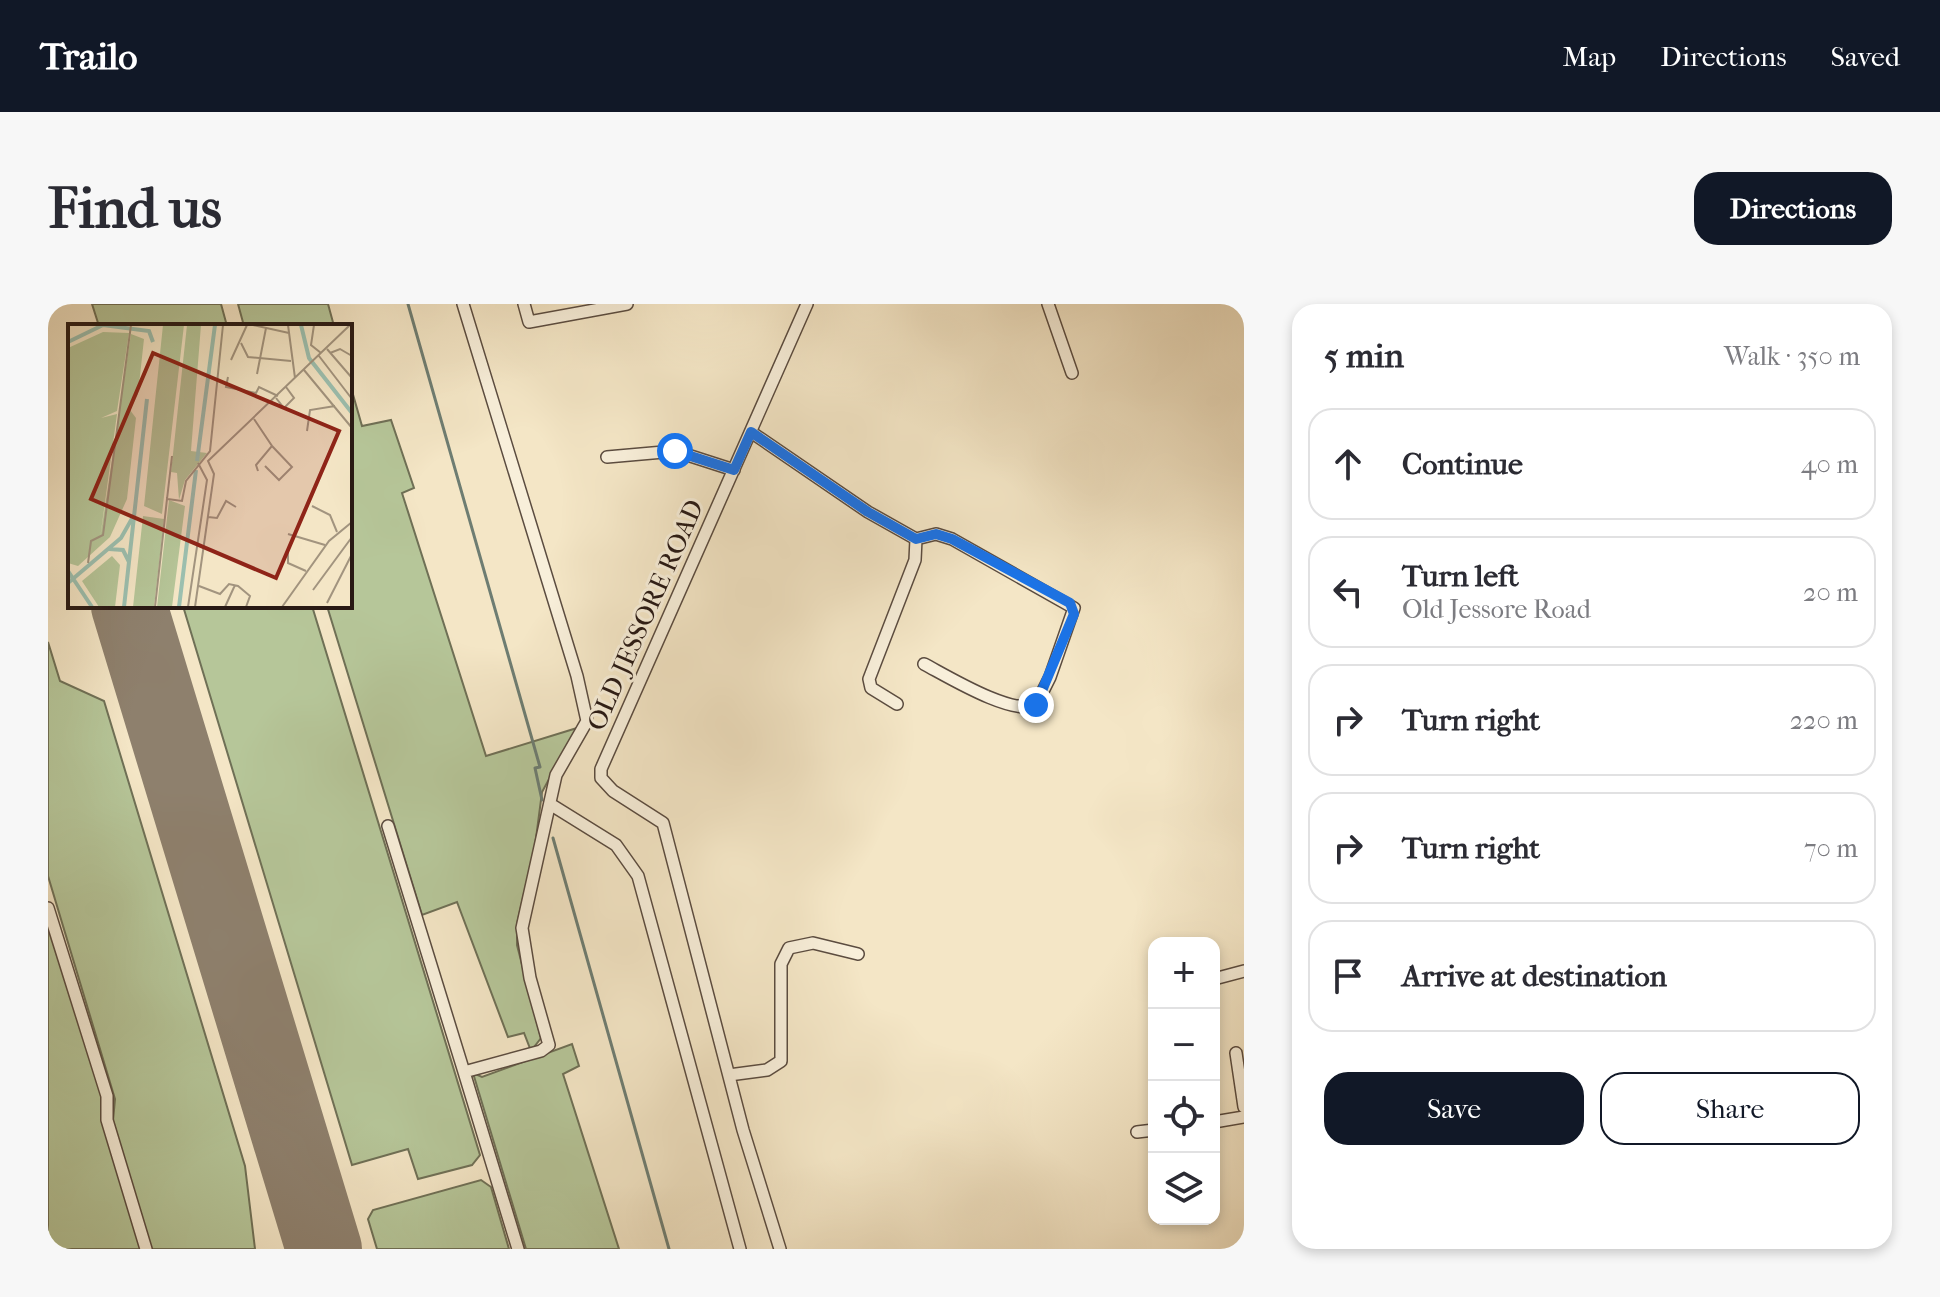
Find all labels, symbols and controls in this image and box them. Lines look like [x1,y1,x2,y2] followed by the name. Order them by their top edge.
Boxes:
[40,34,137,79] text: Trailo
[1563,40,1616,73] text: Map
[1660,40,1787,73] text: Directions
[1831,40,1900,73] text: Saved
[1694,172,1892,245] button: Directions
[48,176,222,241] text: Find us
[68,324,352,608] inset map
[1324,336,1404,376] text: 5 min
[1724,341,1860,372] text: Walk · 350 m
[657,433,693,469] route start
[1326,442,1370,486] icon: ahead
[1402,447,1523,482] text: Continue
[1801,449,1858,480] text: 40 m
[581,495,710,735] street label: OLD JESSORE ROAD
[1402,559,1519,594] text: Turn left
[1326,570,1370,614] icon: left
[1803,577,1858,608] text: 20 m
[1402,594,1591,625] text: Old Jessore Road
[1018,687,1054,723] route end
[1326,698,1370,742] icon: right
[1402,703,1540,738] text: Turn right
[1790,705,1858,736] text: 220 m
[1326,826,1370,870] icon: right
[1402,831,1540,866] text: Turn right
[1804,833,1858,864] text: 70 m
[1148,937,1220,1225] map controls
[1148,937,1220,1009] button: +
[1326,954,1370,998] icon: arrive
[1402,959,1667,994] text: Arrive at destination
[1148,1009,1220,1081] button: −
[1324,1072,1584,1145] button: Save
[1600,1072,1860,1145] button: Share
[1148,1081,1220,1153] button: locate
[1148,1153,1220,1225] button: layers

